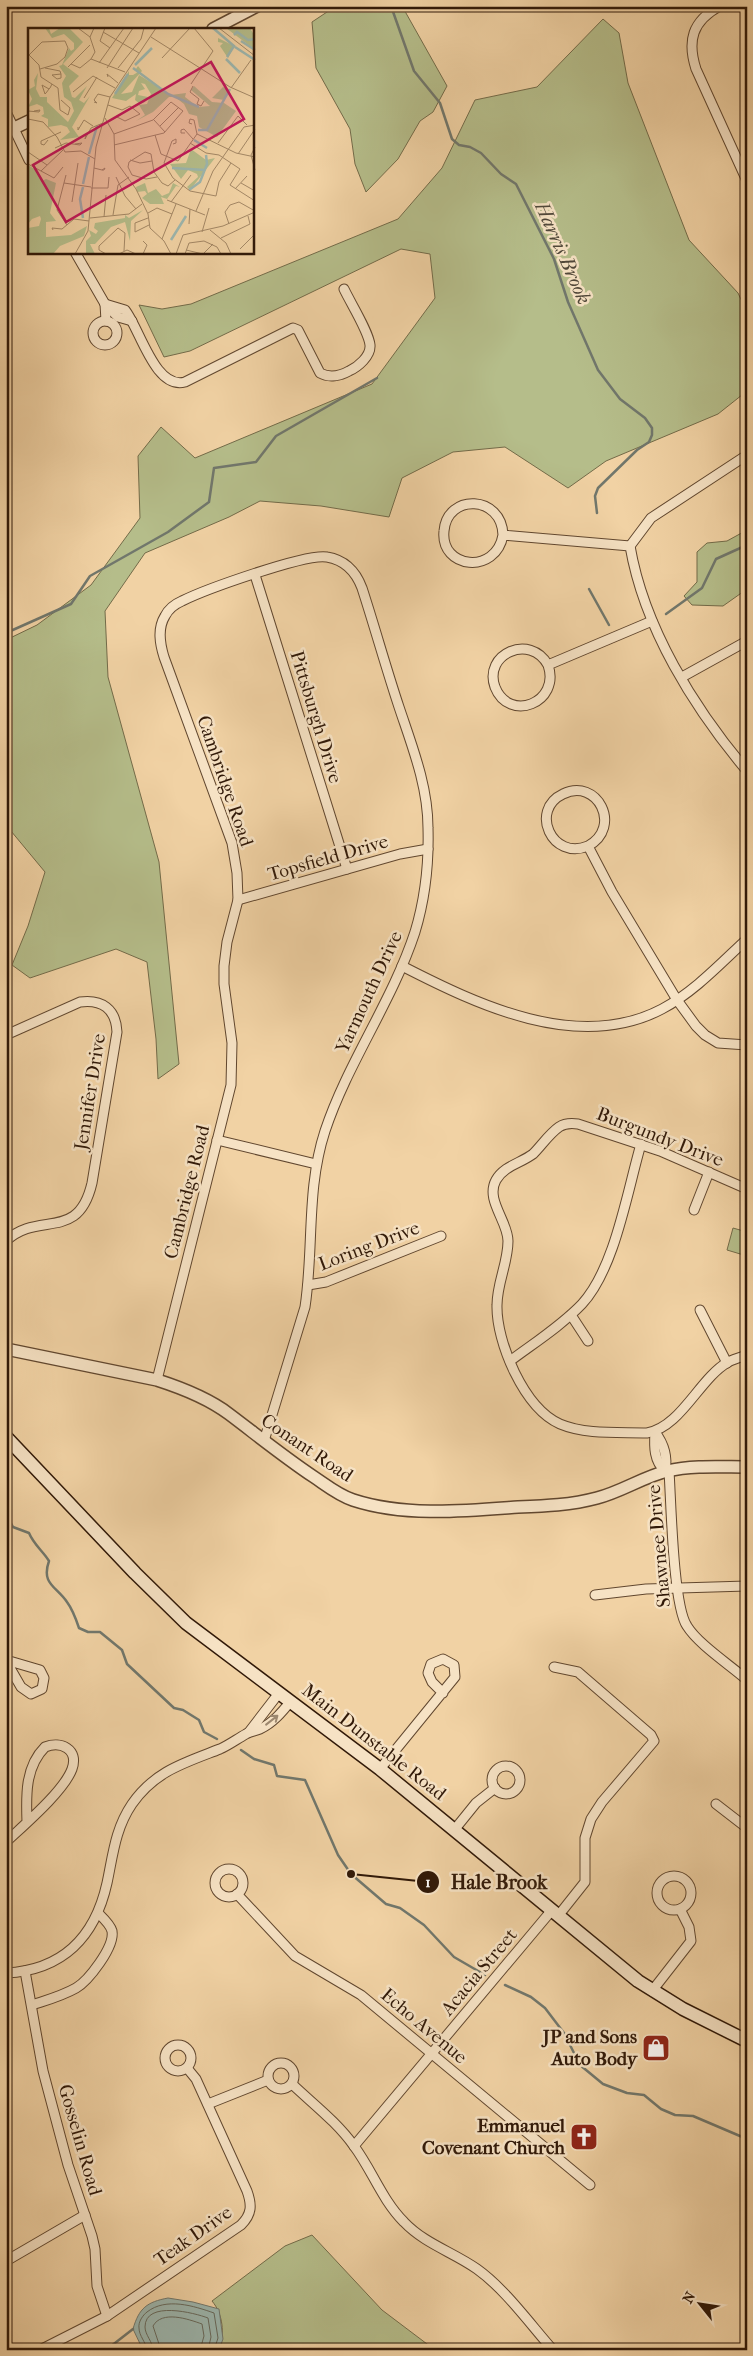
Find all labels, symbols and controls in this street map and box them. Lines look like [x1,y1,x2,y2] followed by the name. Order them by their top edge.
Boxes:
[28,28,254,254] inset map
[530,197,596,308] water label: Harris Brook
[285,648,347,786] street label: Pittsburgh Drive
[192,713,258,850] street label: Cambridge Road
[265,830,391,886] street label: Topsfield Drive
[331,927,407,1057] street label: Yarmouth Drive
[70,1032,110,1154] street label: Jennifer Drive
[594,1103,726,1171] street label: Burgundy Drive
[160,1122,214,1261] street label: Cambridge Road
[315,1217,423,1275] street label: Loring Drive
[257,1409,358,1487] street label: Conant Road
[643,1484,675,1608] street label: Shawnee Drive
[298,1679,451,1805] street label: Main Dunstable Road
[265,1715,278,1726] one-way arrow
[416,1864,557,1899] callout: Hale Brook
[451,1871,548,1894] text: Hale Brook
[425,1873,431,1891] text: 1
[436,1924,522,2021] street label: Acacia Street
[377,1984,471,2068] street label: Echo Avenue
[541,2026,638,2070] place label: JP and Sons Auto Body
[641,2033,671,2063] shop icon: JP and Sons Auto Body
[54,2082,107,2199] street label: Gosselin Road
[422,2115,566,2159] place label: Emmanuel Covenant Church
[569,2122,599,2152] church icon: Emmanuel Covenant Church
[150,2201,236,2271] street label: Teak Drive
[676,2278,726,2328] north arrow
[679,2289,699,2307] text: N

